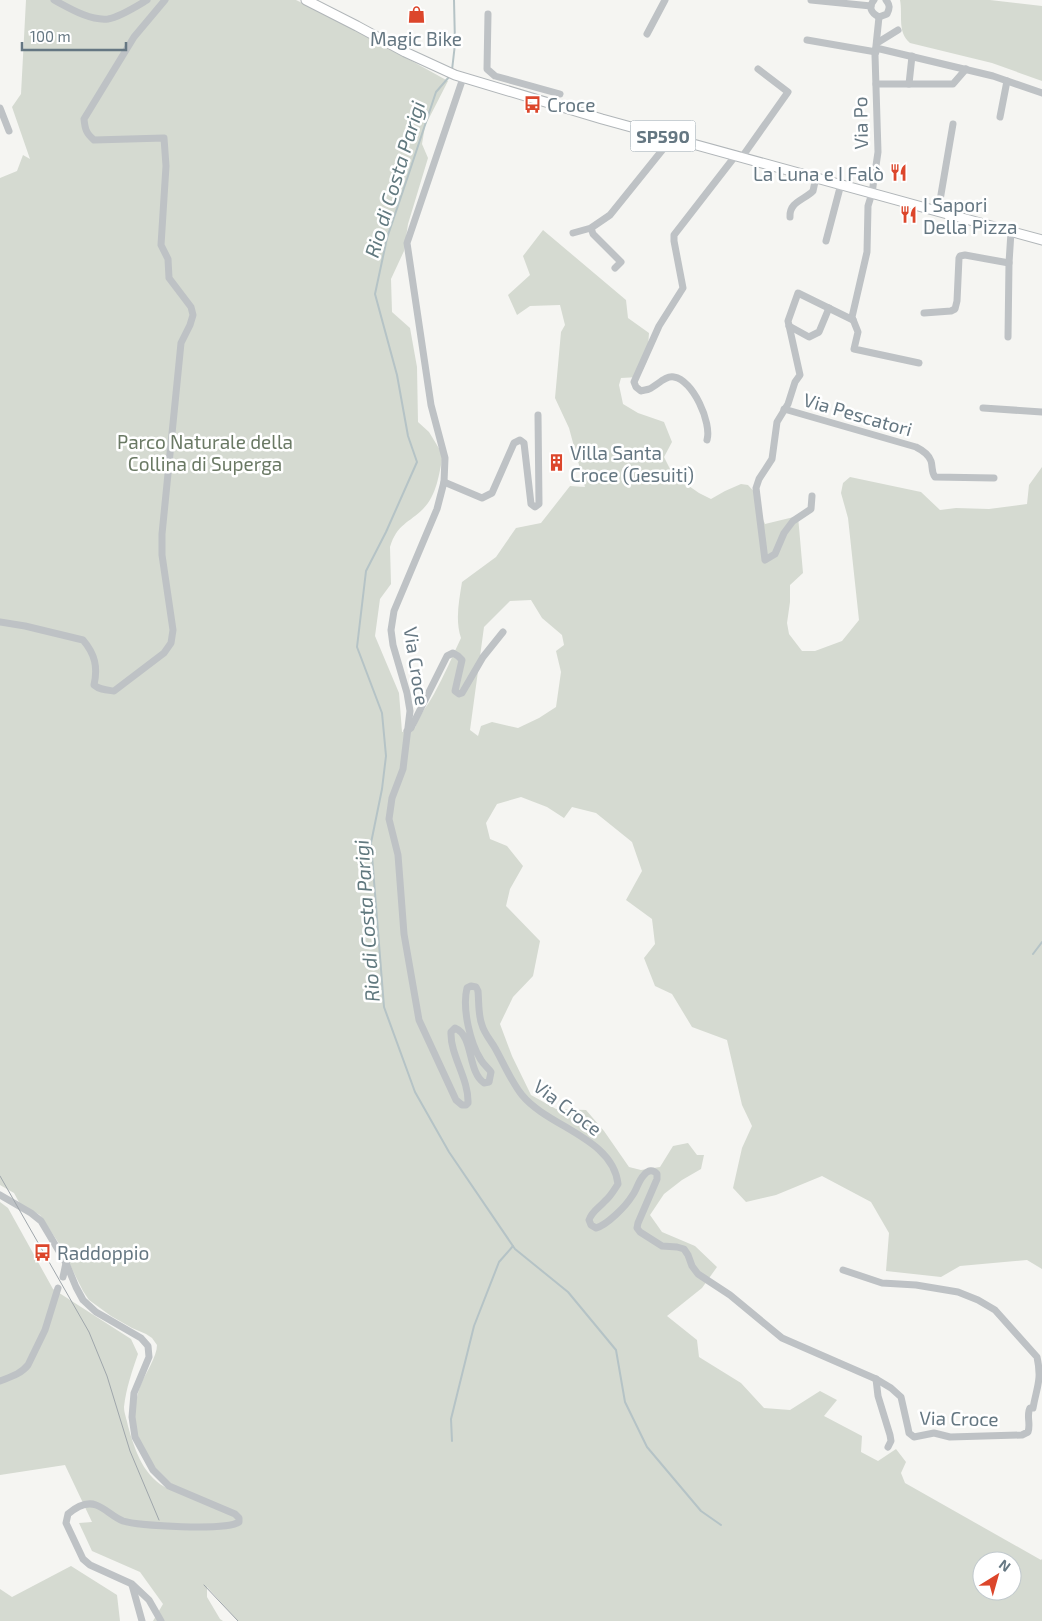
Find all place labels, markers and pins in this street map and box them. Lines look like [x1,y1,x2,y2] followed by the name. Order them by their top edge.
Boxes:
[406,5,426,25] shop icon: Magic Bike
[370,27,462,50] place label: Magic Bike
[547,93,595,116] place label: Croce
[523,94,543,114] bus stop icon: Croce
[753,162,884,185] place label: La Luna e I Falò
[888,163,908,183] restaurant icon: La Luna e I Falò
[923,193,1018,238] place label: I Sapori Della Pizza
[899,205,919,225] restaurant icon: I Sapori Della Pizza
[570,441,694,486] place label: Villa Santa Croce (Gesuiti)
[546,453,566,473] building icon: Villa Santa Croce (Gesuiti)
[57,1241,149,1264] place label: Raddoppio
[33,1242,53,1262] bus stop icon: Raddoppio

